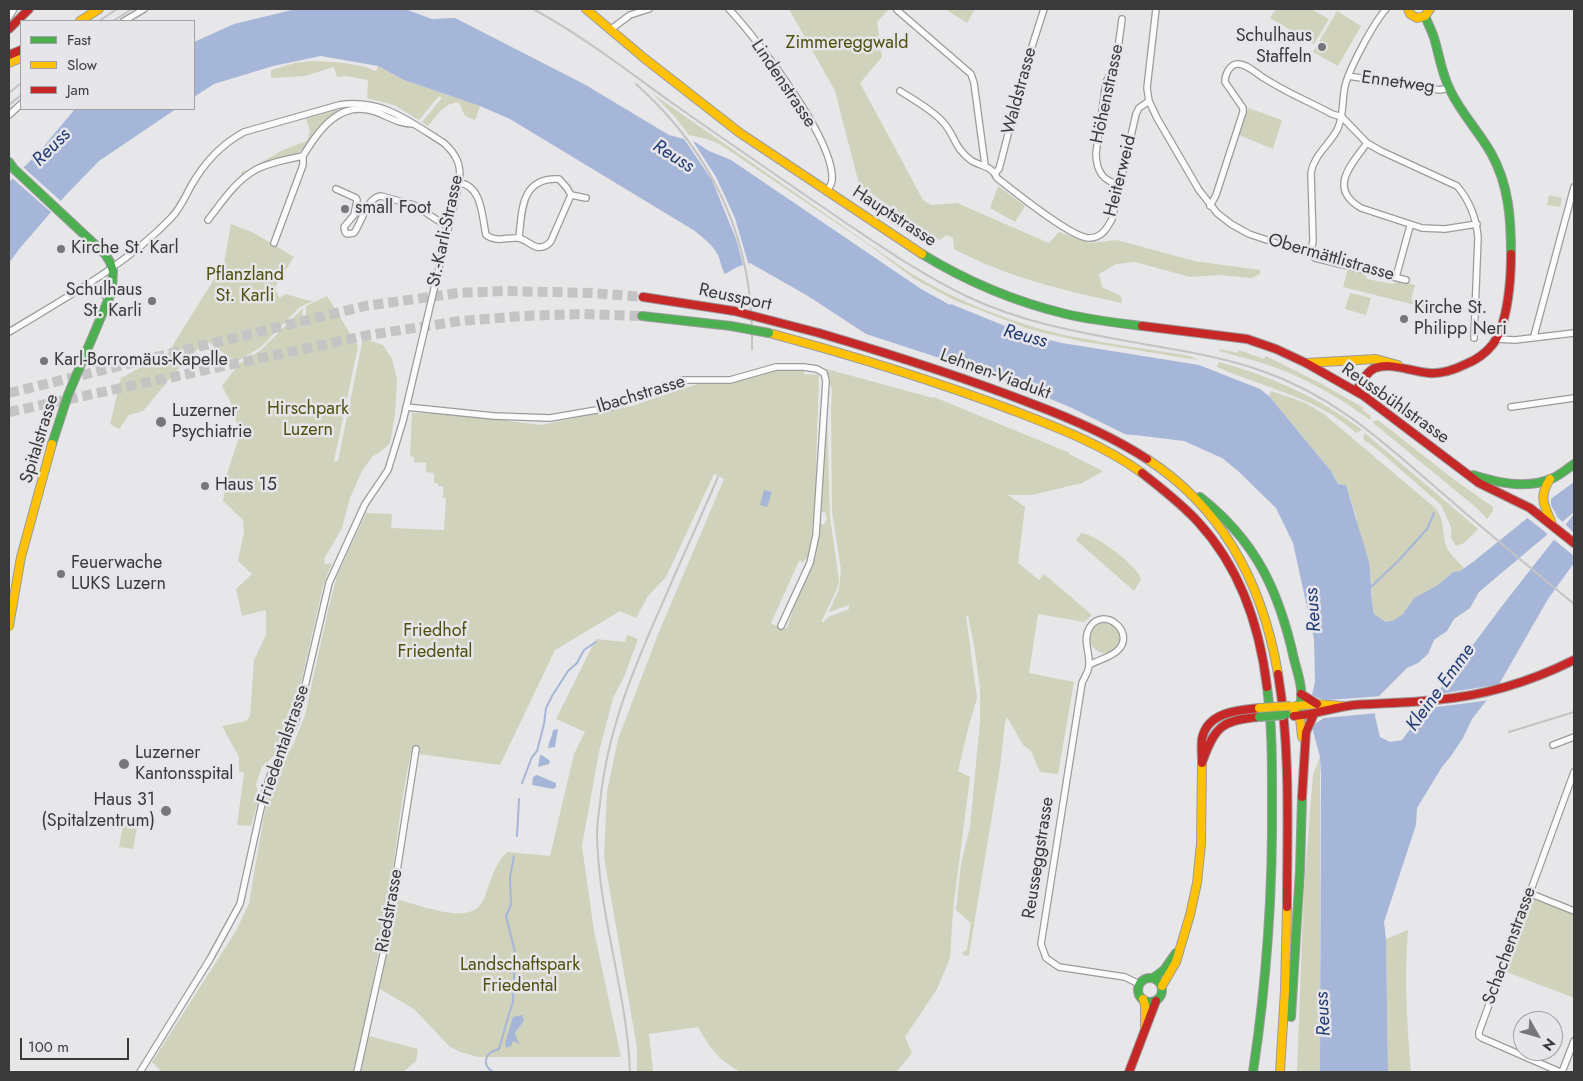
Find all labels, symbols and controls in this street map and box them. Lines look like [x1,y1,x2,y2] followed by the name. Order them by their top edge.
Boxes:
[20,20,195,110] legend
[1236,26,1312,68] place label: Schulhaus Staffeln
[67,29,91,51] text: Fast
[786,33,908,55] park label: Zimmereggwald
[746,36,820,132] street label: Lindenstrasse
[1316,41,1328,53] marker: Schulhaus Staffeln
[1087,42,1129,146] street label: Höhenstrasse
[998,45,1042,137] street label: Waldstrasse
[67,54,97,76] text: Slow
[1360,67,1436,99] street label: Ennetweg
[67,79,90,101] text: Jam
[28,124,76,172] water label: Reuss
[1100,133,1142,219] street label: Heiterweid
[648,136,698,178] water label: Reuss
[424,173,468,289] street label: St.-Karli-Strasse
[848,182,940,252] street label: Hauptstrasse
[355,198,431,220] place label: small Foot
[339,203,351,215] marker: small Foot
[1265,230,1397,286] street label: Obermättlistrasse
[71,238,179,260] place label: Kirche St. Karl
[55,243,67,255] marker: Kirche St. Karl
[206,265,284,308] park label: Pflanzland St. Karli
[66,280,142,322] place label: Schulhaus St. Karli
[697,280,773,316] street label: Reussport
[146,295,158,307] marker: Schulhaus St. Karli
[1414,298,1507,340] place label: Kirche St. Philipp Neri
[1398,313,1410,325] marker: Kirche St. Philipp Neri
[1001,320,1049,354] water label: Reuss
[937,345,1053,405] street label: Lehnen-Viadukt
[54,350,228,372] place label: Karl-Borromäus-Kapelle
[38,355,50,367] marker: Karl-Borromäus-Kapelle
[1337,359,1453,449] street label: Reussbühlstrasse
[594,371,688,419] street label: Ibachstrasse
[16,392,64,486] street label: Spitalstrasse
[267,399,349,442] park label: Hirschpark Luzern
[172,401,252,444] place label: Luzerner Psychiatrie
[154,415,168,429] marker: Luzerner Psychiatrie
[215,475,277,497] place label: Haus 15
[199,480,211,492] marker: Haus 15
[71,553,166,596] place label: Feuerwache LUKS Luzern
[55,568,67,580] marker: Feuerwache LUKS Luzern
[1301,587,1327,633] water label: Reuss
[398,621,472,664] park label: Friedhof Friedental
[1402,640,1480,736] water label: Kleine Emme
[253,682,315,808] street label: Friedentalstrasse
[135,743,233,786] place label: Luzerner Kantonsspital
[117,757,131,771] marker: Luzerner Kantonsspital
[41,790,155,832] place label: Haus 31 (Spitalzentrum)
[1019,795,1059,921] street label: Reusseggstrasse
[159,804,173,818] marker: Haus 31 (Spitalzentrum)
[372,868,408,954] street label: Riedstrasse
[1479,884,1541,1008] street label: Schachenstrasse
[460,955,580,998] park label: Landschaftspark Friedental
[1311,991,1337,1037] water label: Reuss
[1513,1011,1563,1061] north arrow
[22,1028,131,1060] scale bar
[1538,1034,1560,1055] text: N
[28,1036,69,1058] text: 100 m

